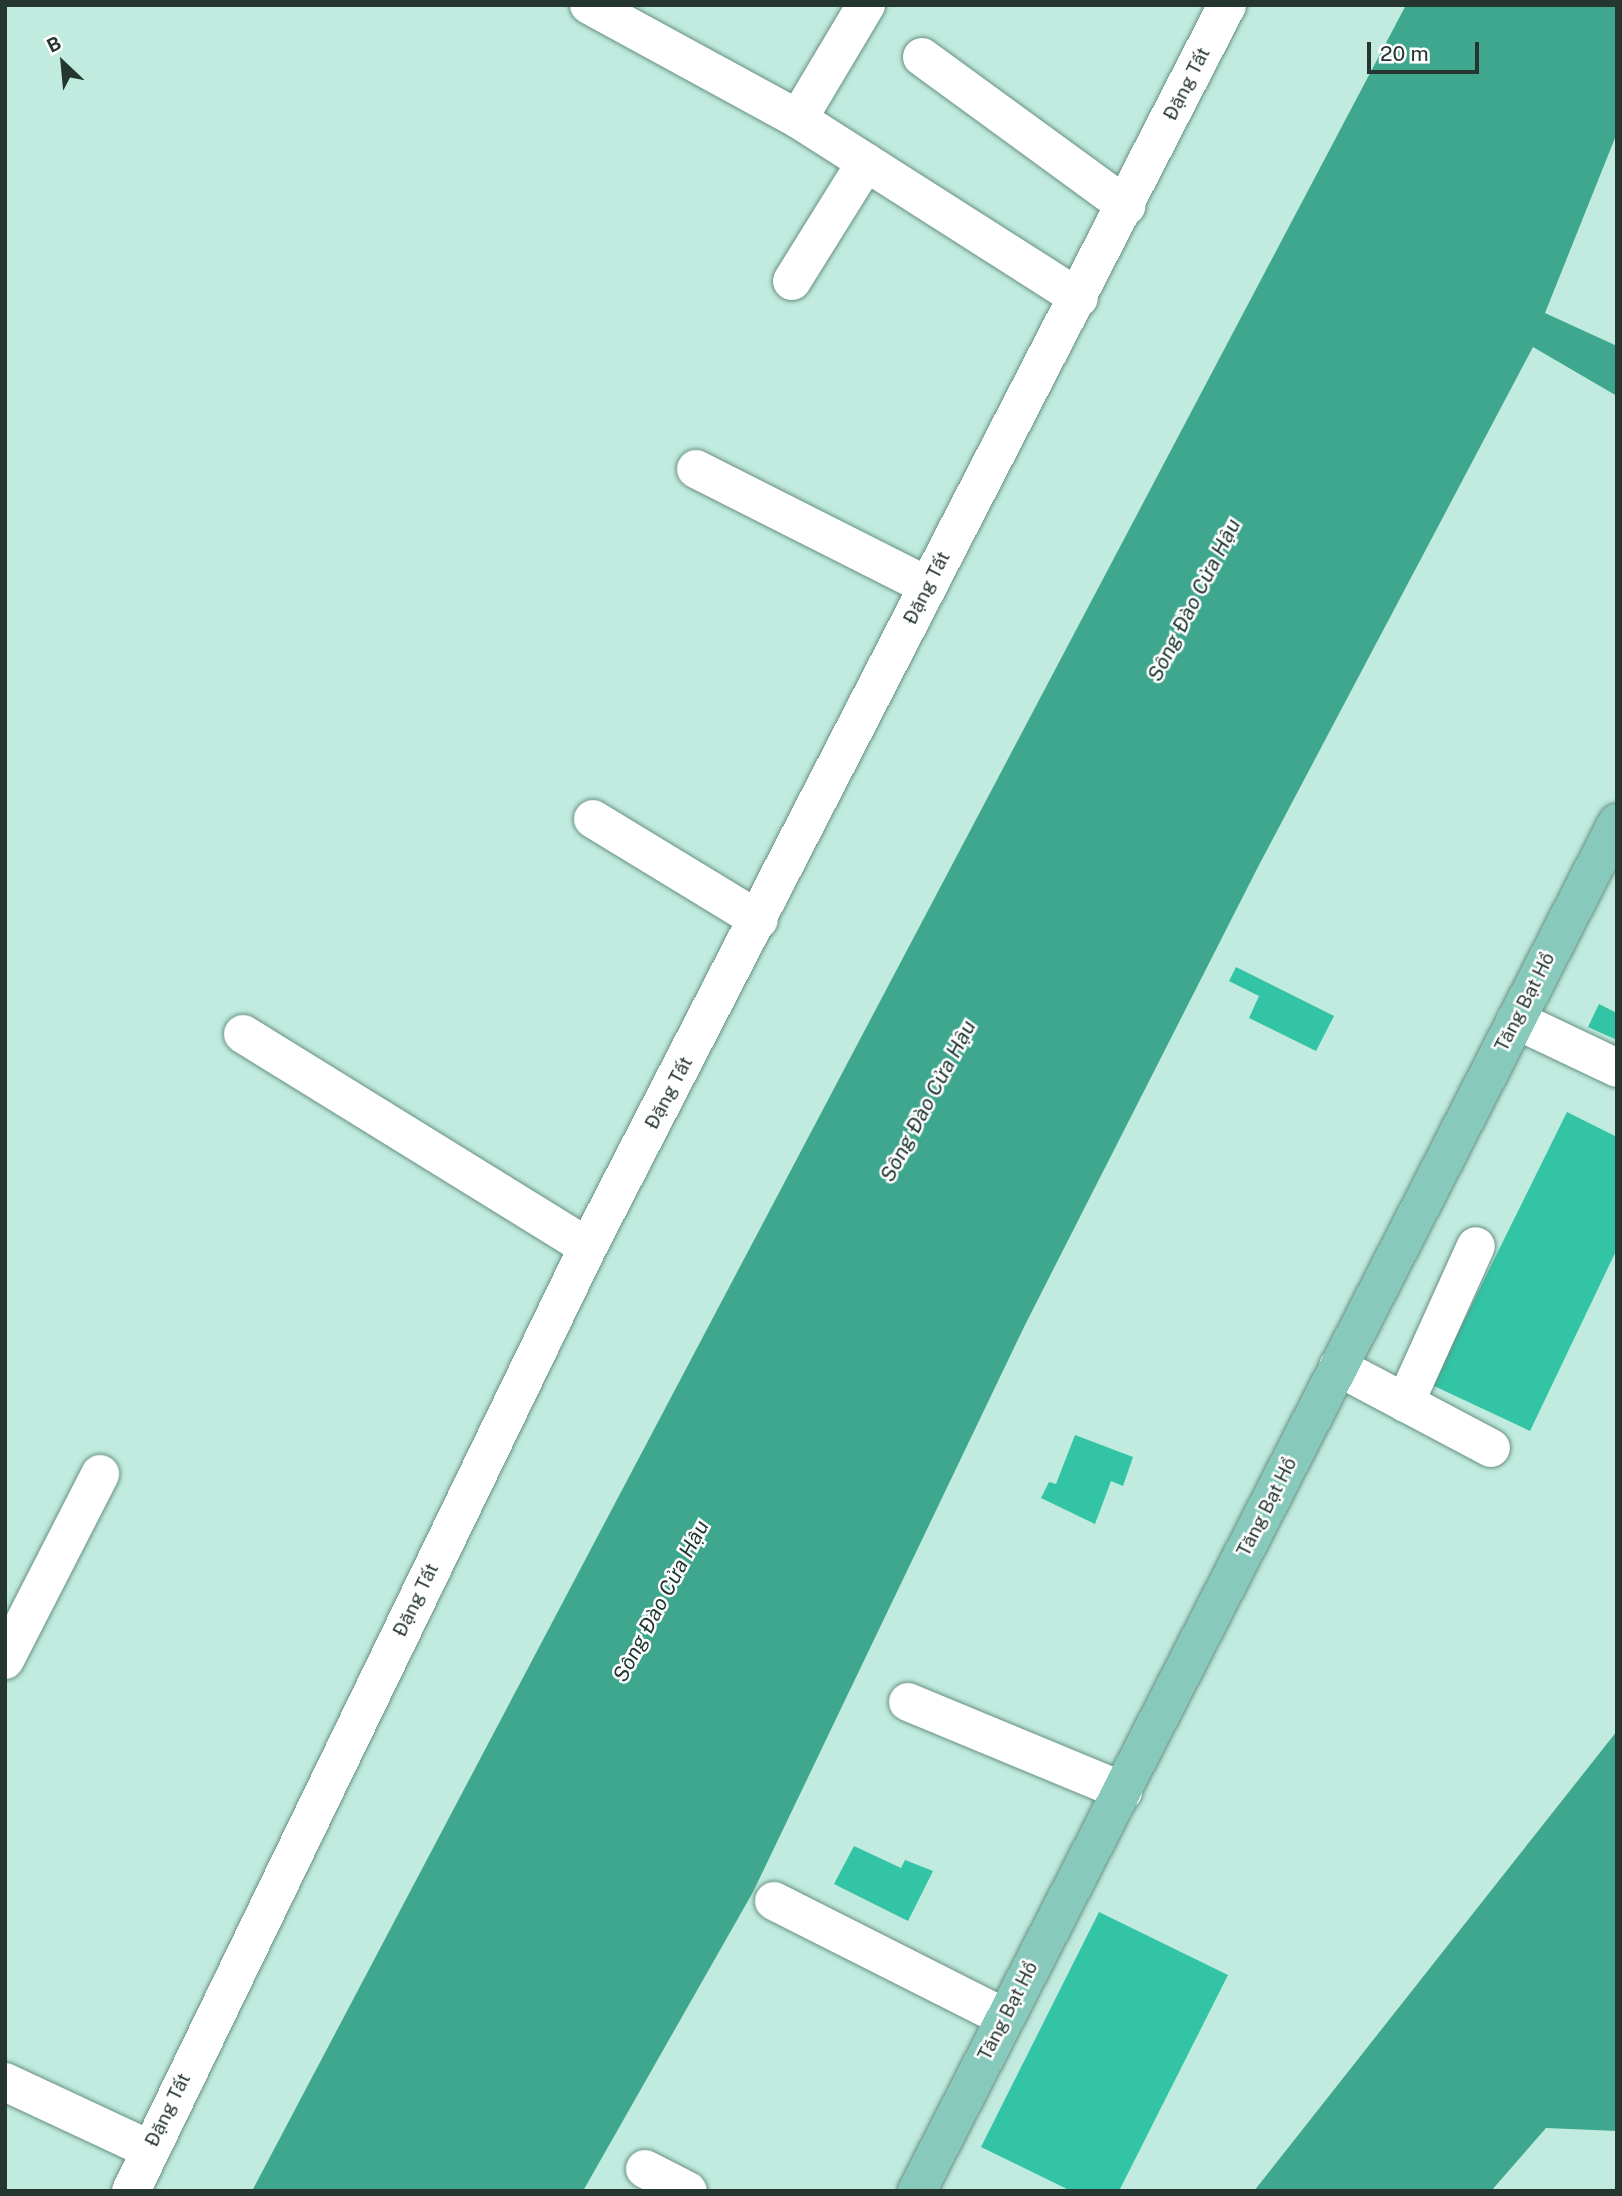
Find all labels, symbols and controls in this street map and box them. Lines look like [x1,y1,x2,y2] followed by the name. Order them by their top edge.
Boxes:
[28,28,98,98] north arrow
[1370,28,1482,72] scale bar
[43,31,64,57] text: B
[1380,41,1429,66] text: 20 m
[1159,44,1215,124] street label: Đặng Tất
[1142,514,1246,686] water label: Sông Đào Cửa Hậu
[899,548,955,628] street label: Đặng Tất
[1490,949,1560,1055] street label: Tăng Bạt Hổ
[875,1016,981,1186] water label: Sông Đào Cửa Hậu
[640,1053,698,1133] street label: Đặng Tất
[1232,1454,1302,1560] street label: Tăng Bạt Hổ
[608,1516,714,1686] water label: Sông Đào Cửa Hậu
[388,1560,444,1640] street label: Đặng Tất
[973,1958,1043,2064] street label: Tăng Bạt Hổ
[140,2070,196,2150] street label: Đặng Tất

